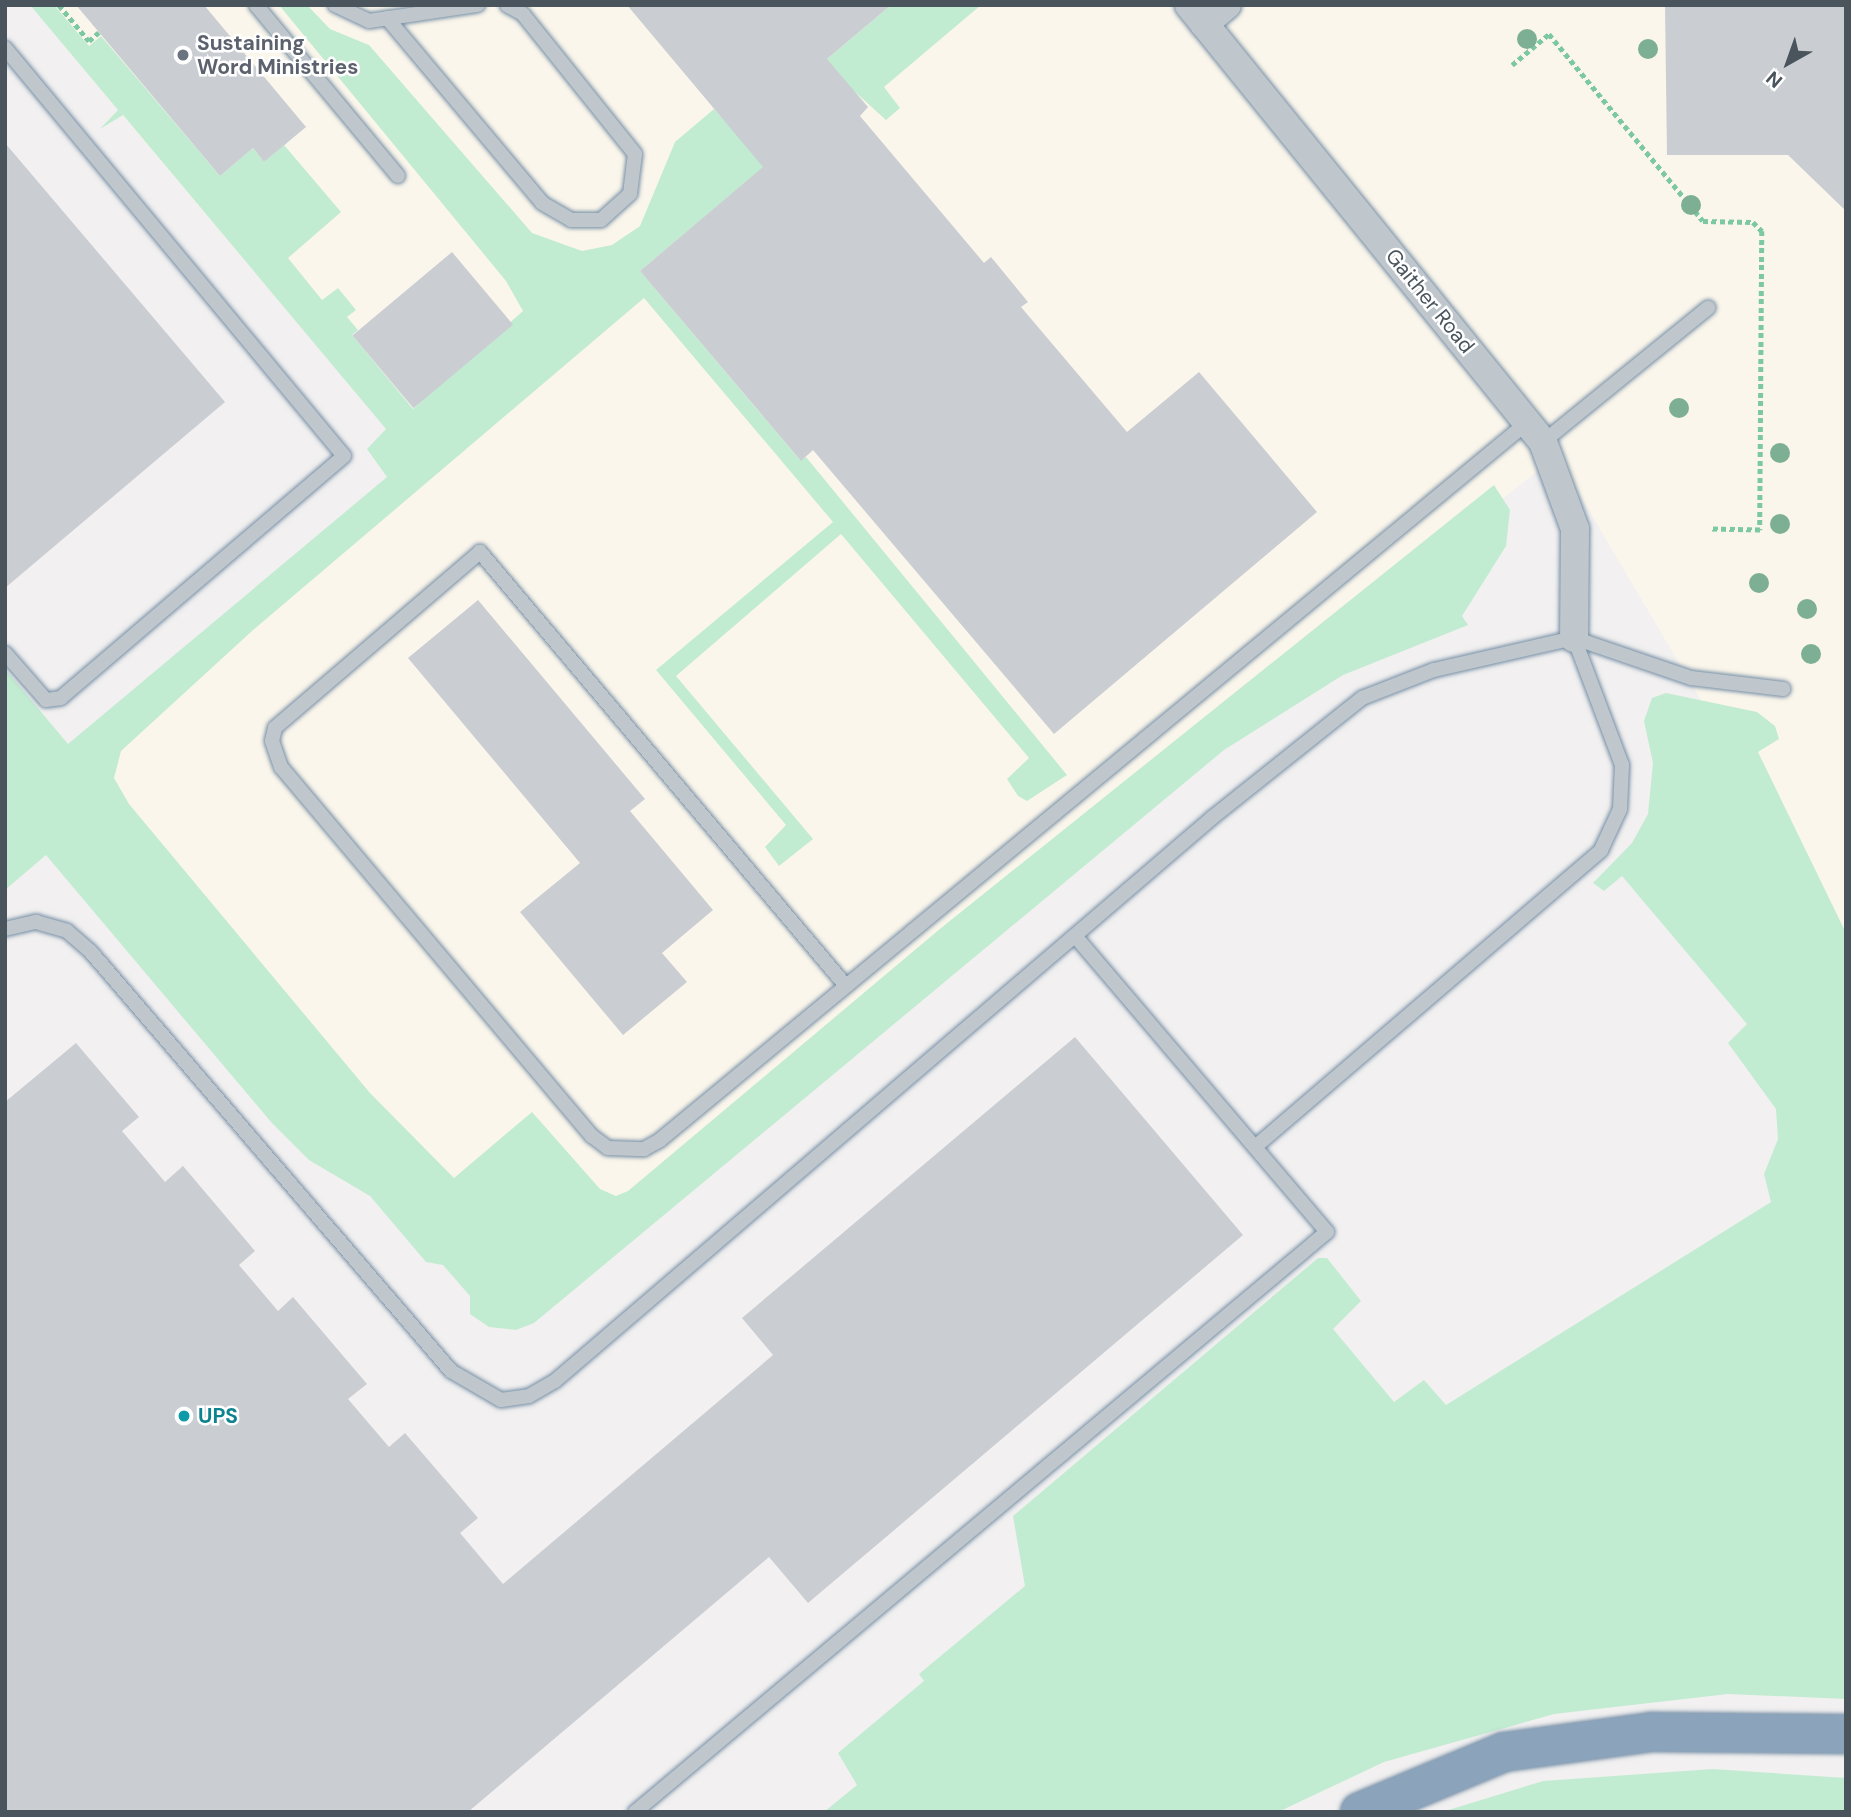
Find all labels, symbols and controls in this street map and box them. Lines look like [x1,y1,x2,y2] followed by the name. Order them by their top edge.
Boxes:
[1753,28,1823,98] north arrow
[197,30,358,80] place label: Sustaining Word Ministries
[175,47,191,63] marker: Sustaining Word Ministries
[1761,65,1788,94] text: N
[1380,244,1480,358] street label: Gaither Road
[198,1403,238,1429] place label: UPS
[176,1408,192,1424] marker: UPS

